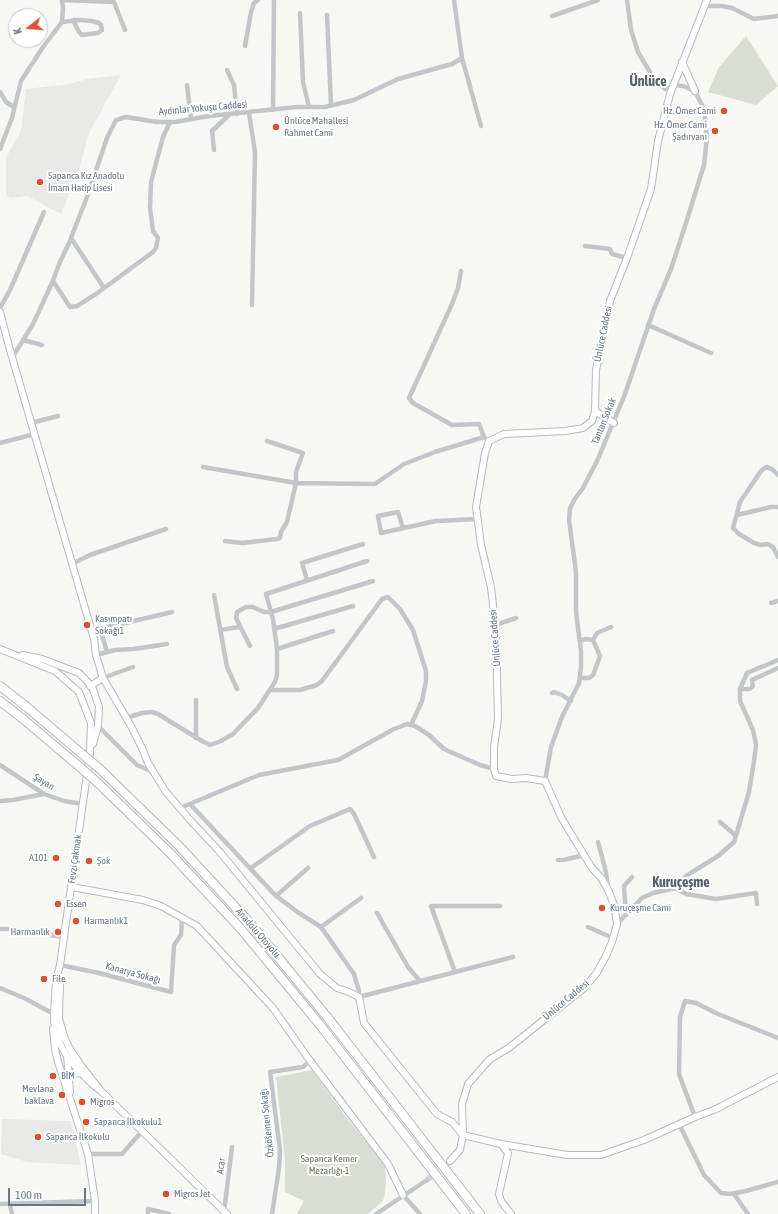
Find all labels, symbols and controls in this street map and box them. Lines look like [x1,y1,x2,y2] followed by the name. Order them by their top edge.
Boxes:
[8,8,48,48] north arrow
[11,27,24,36] text: K
[629,74,667,90] district label: Ünlüce
[158,98,248,118] street label: Aydınlar Yokuşu Caddesi
[663,105,716,117] place label: Hz. Ömer Cami
[719,106,729,116] marker: Hz. Ömer Cami
[284,115,348,138] place label: Ünlüce Mahallesi Rahmet Cami
[654,119,707,142] place label: Hz. Ömer Cami Şadırvanı
[271,122,281,132] marker: Ünlüce Mahallesi Rahmet Cami
[710,126,720,136] marker: Hz. Ömer Cami Şadırvanı
[48,170,124,194] place label: Sapanca Kız Anadolu İmam Hatip Lisesi
[35,177,45,187] marker: Sapanca Kız Anadolu İmam Hatip Lisesi
[591,305,615,363] street label: Ünlüce Caddesi
[589,396,619,446] street label: Tantan Sokak
[487,609,503,667] street label: Ünlüce Caddesi
[95,613,132,636] place label: Kasımpatı Sokağı1
[82,620,92,630] marker: Kasımpatı Sokağı1
[31,771,57,793] street label: Şayan
[66,834,84,884] street label: Fevzi Çakmak
[29,852,48,864] place label: A101
[51,853,61,863] marker: A101
[97,855,110,867] place label: Şok
[84,856,94,866] marker: Şok
[652,875,710,891] district label: Kuruçeşme
[66,898,87,910] place label: Essen
[53,899,63,909] marker: Essen
[610,902,671,914] place label: Kuruçeşme Cami
[597,903,607,913] marker: Kuruçeşme Cami
[233,906,283,960] street label: Anadolu Otoyolu
[84,915,128,927] place label: Harmanlık1
[71,916,81,926] marker: Harmanlık1
[11,926,50,938] place label: Harmanlık
[53,927,63,937] marker: Harmanlık
[104,960,162,986] street label: Kanarya Sokağı
[52,973,65,985] place label: File
[39,974,49,984] marker: File
[540,977,592,1023] street label: Ünlüce Caddesi
[61,1070,75,1082] place label: BİM
[48,1071,58,1081] marker: BİM
[22,1083,54,1106] place label: Mevlana baklava
[257,1088,277,1158] street label: Özkösemen Sokağı
[57,1090,67,1100] marker: Mevlana baklava
[90,1096,114,1108] place label: Migros
[77,1097,87,1107] marker: Migros
[94,1116,162,1128] place label: Sapanca İlkokulu1
[81,1117,91,1127] marker: Sapanca İlkokulu1
[46,1131,110,1143] place label: Sapanca İlkokulu
[33,1132,43,1142] marker: Sapanca İlkokulu
[301,1153,357,1176] park label: Sapanca Kemer Mezarlığı-1
[214,1157,228,1175] street label: Acar
[10,1180,88,1206] scale bar
[15,1188,42,1202] text: 100 m
[174,1188,210,1200] place label: Migros Jet
[161,1189,171,1199] marker: Migros Jet

